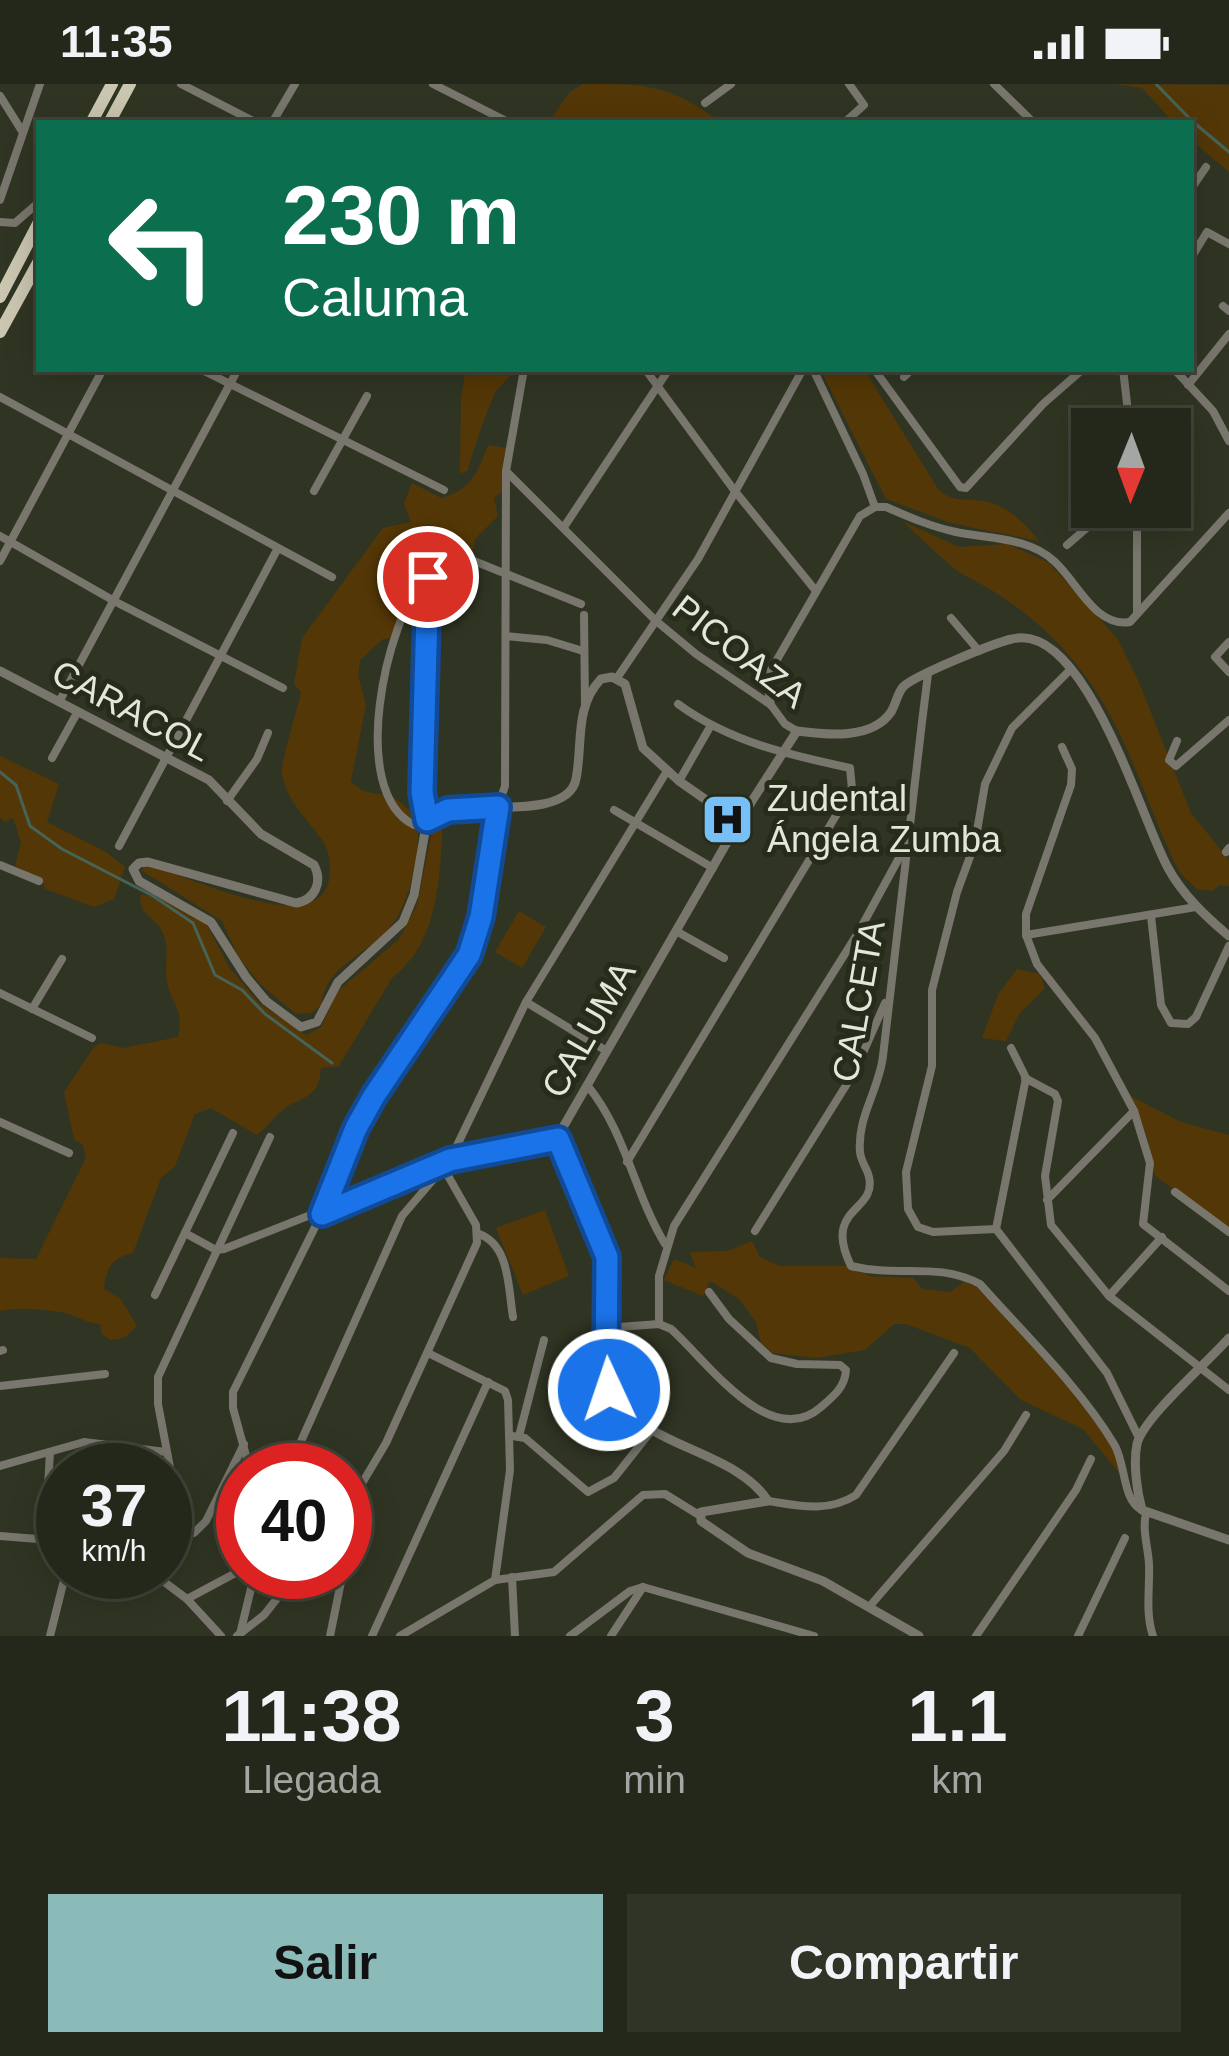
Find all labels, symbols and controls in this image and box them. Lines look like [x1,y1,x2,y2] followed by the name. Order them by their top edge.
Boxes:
[60,16,173,67] text: 11:35
[84,168,240,324] icon: left
[282,168,520,262] text: 230 m
[282,267,468,327] text: Caluma
[1071,408,1191,528] north arrow
[1071,408,1191,528] map controls
[377,526,479,628] pin
[395,544,461,610] icon: arrive
[665,587,815,716] street label: PICOAZA
[45,651,218,769] street label: CARACOL
[767,778,1002,860] place label: Zudental Ángela Zumba
[700,791,756,847] hospital icon: Zudental Ángela Zumba
[824,917,893,1085] street label: CALCETA
[533,954,644,1104] street label: CALUMA
[546,1327,672,1453] position arrow
[216,1443,372,1599] speed limit sign: 40
[81,1472,147,1539] text: 37
[81,1534,147,1567] text: km/h
[221,1676,402,1756] text: 11:38
[635,1676,675,1756] text: 3
[907,1676,1008,1756] text: 1.1
[242,1758,381,1801] text: Llegada
[623,1758,686,1801] text: min
[931,1758,983,1801] text: km
[48,1894,603,2032] button: Salir
[627,1894,1181,2032] button: Compartir

